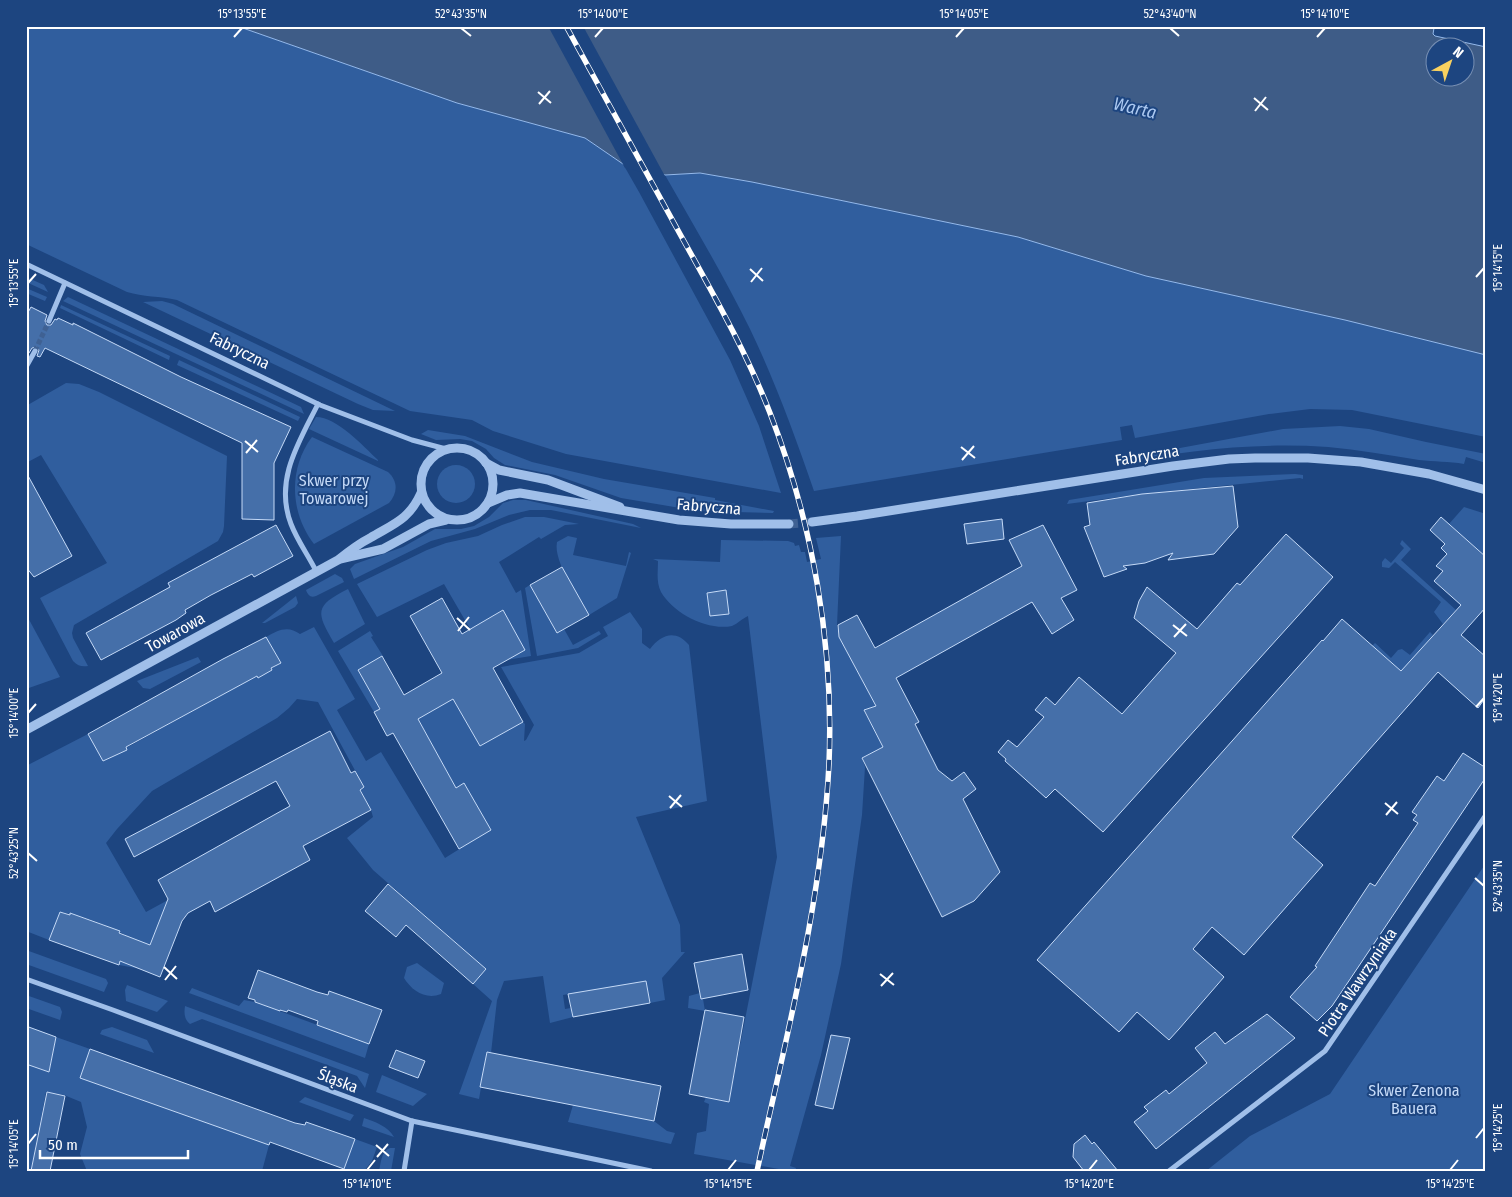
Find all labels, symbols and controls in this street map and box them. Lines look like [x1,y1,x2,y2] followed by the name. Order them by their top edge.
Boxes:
[218,7,267,21] text: 15°13'55"E
[435,7,487,21] text: 52°43'35"N
[578,7,629,21] text: 15°14'00"E
[939,7,989,21] text: 15°14'05"E
[1143,7,1197,21] text: 52°43'40"N
[1301,7,1350,21] text: 15°14'10"E
[1424,38,1474,88] north arrow
[1449,43,1467,62] text: N
[1111,92,1159,124] water label: Warta
[1491,244,1505,292] text: 15°14'15"E
[7,258,21,307] text: 15°13'55"E
[207,328,273,373] street label: Fabryczna
[1114,441,1181,470] street label: Fabryczna
[299,471,370,508] park label: Skwer przy Towarowej
[676,494,742,519] street label: Fabryczna
[142,608,208,656] street label: Towarowa
[1491,673,1505,723] text: 15°14'20"E
[7,687,21,738] text: 15°14'00"E
[7,827,21,879] text: 52°43'25"N
[1491,860,1505,912] text: 52°43'35"N
[1314,924,1401,1040] street label: Piotra Wawrzyniaka
[315,1064,361,1098] street label: Śląska
[1368,1081,1460,1118] park label: Skwer Zenona Bauera
[1491,1103,1505,1152] text: 15°14'25"E
[7,1119,21,1169] text: 15°14'05"E
[40,1127,188,1159] scale bar
[48,1136,78,1154] text: 50 m
[343,1177,392,1191] text: 15°14'10"E
[704,1177,752,1191] text: 15°14'15"E
[1064,1177,1114,1191] text: 15°14'20"E
[1426,1177,1475,1191] text: 15°14'25"E

